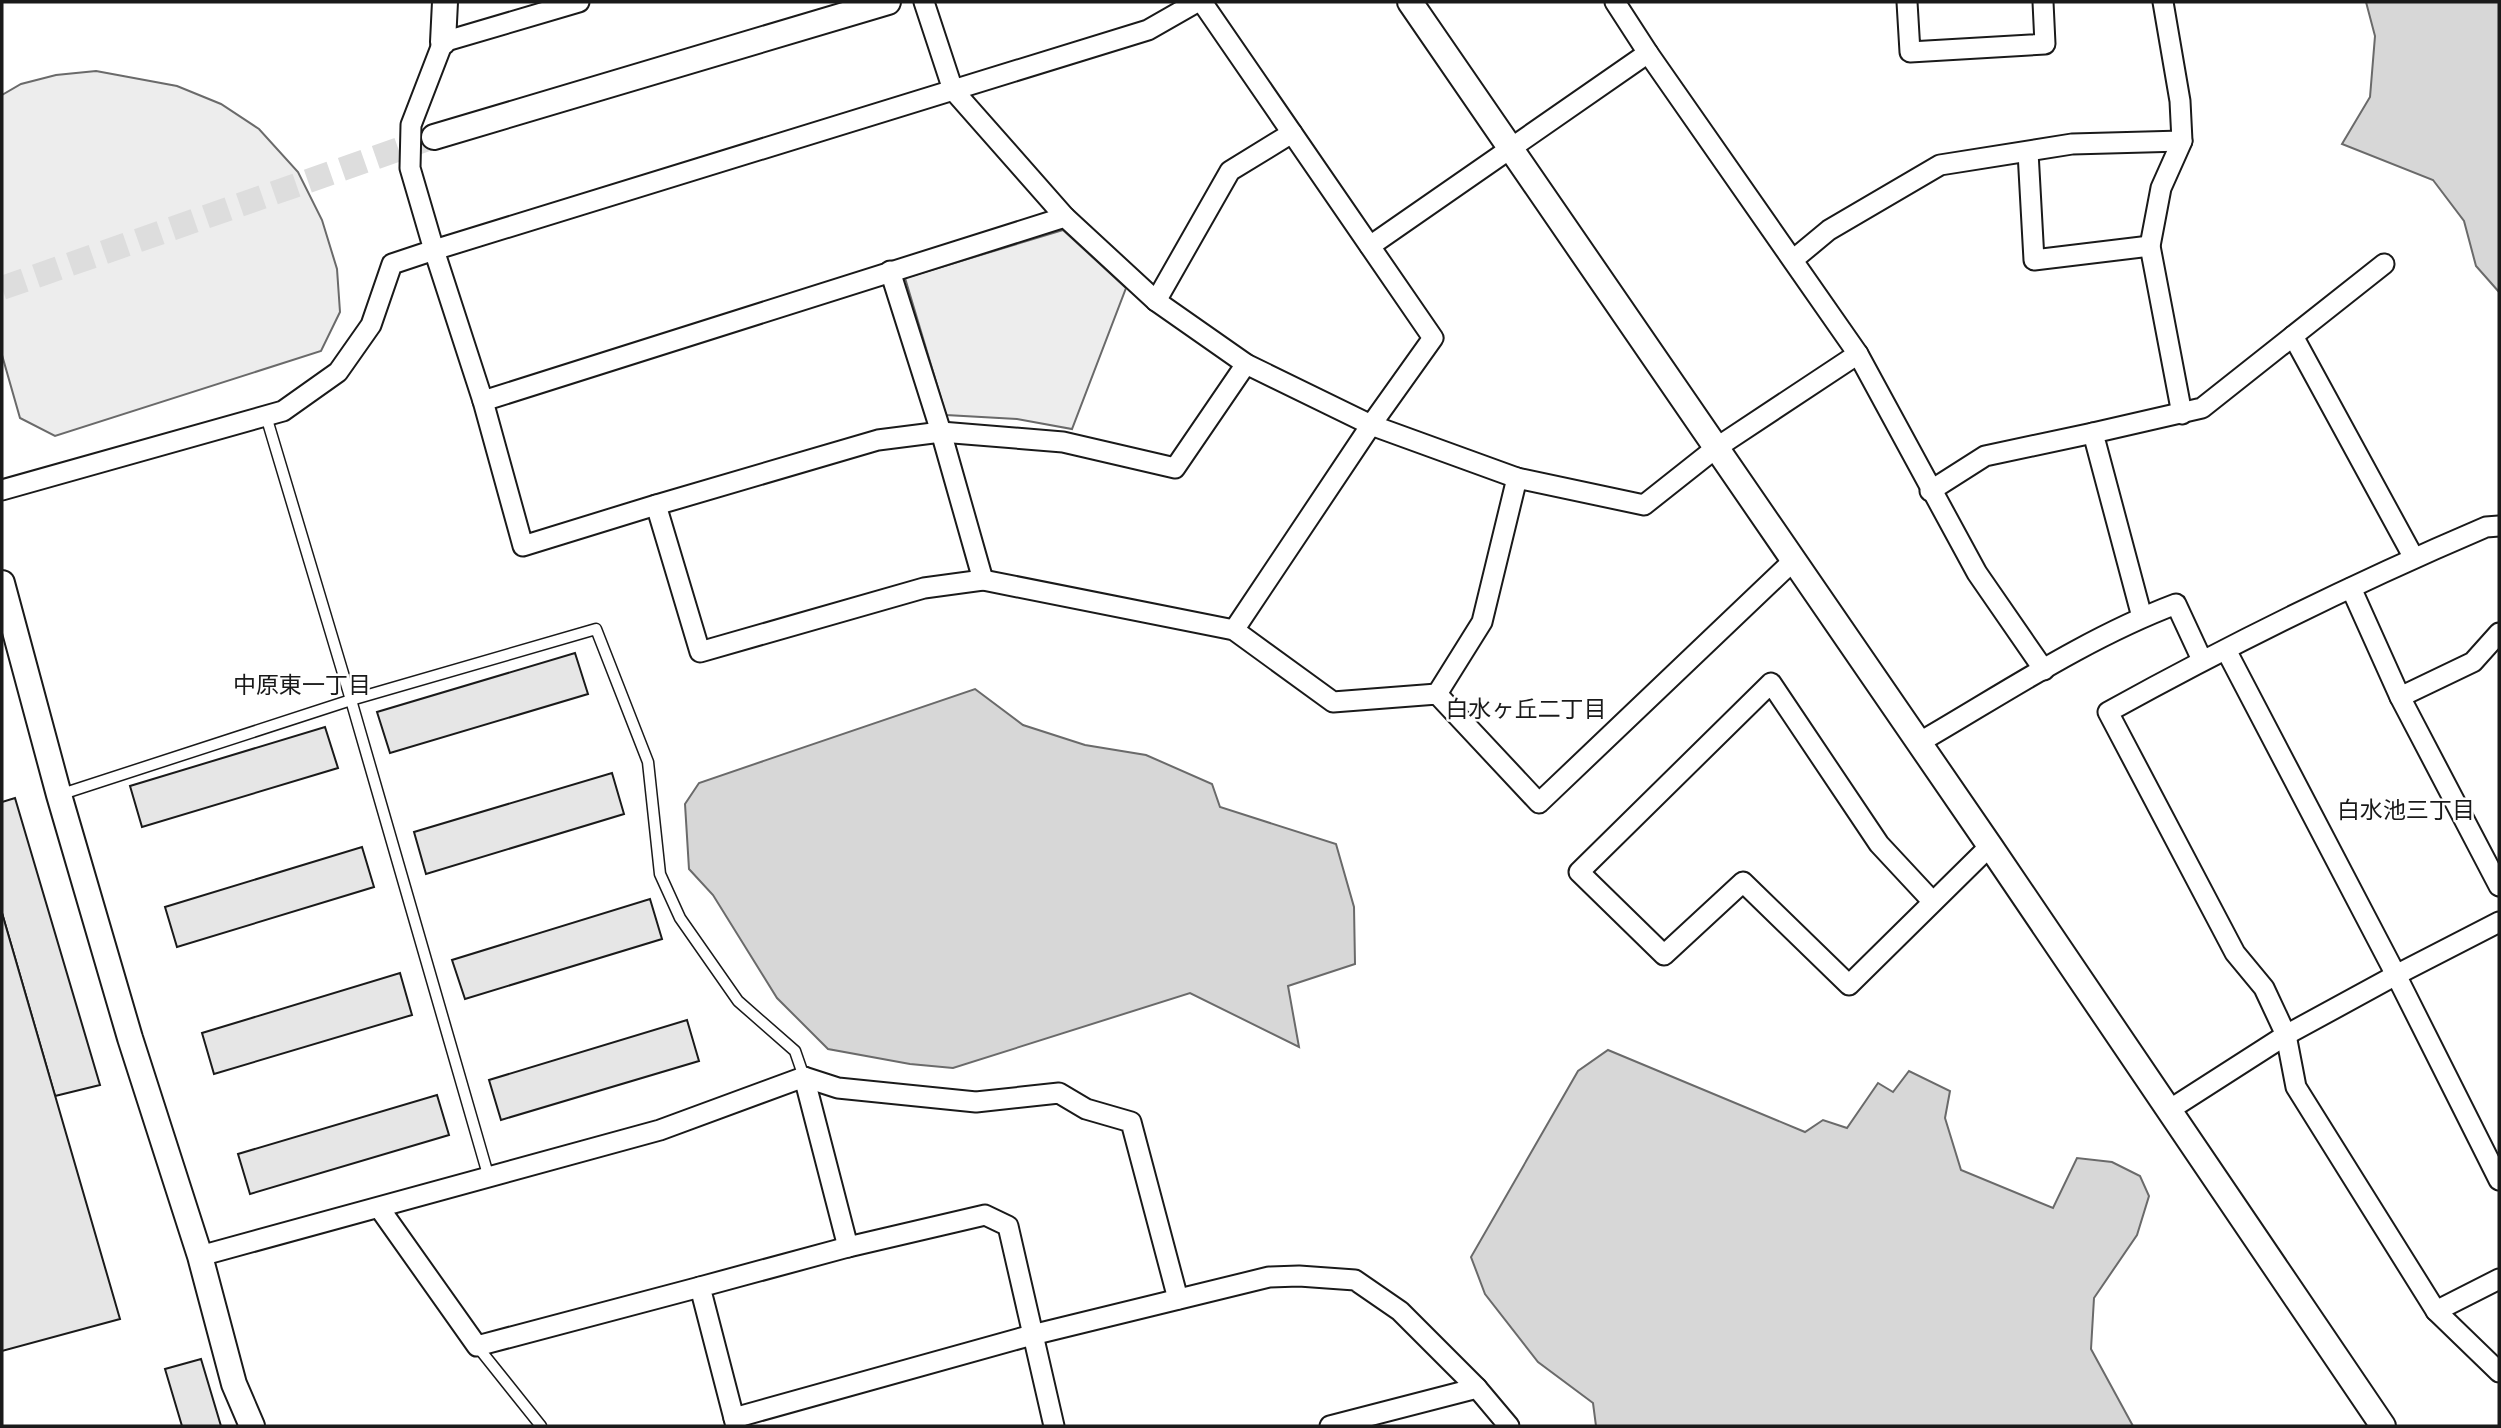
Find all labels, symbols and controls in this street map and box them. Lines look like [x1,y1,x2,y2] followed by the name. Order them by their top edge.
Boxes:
[233,668,371,700] district label: 中原東一丁目
[1446,692,1607,724] district label: 白水ヶ丘二丁目
[2337,793,2475,825] district label: 白水池三丁目

